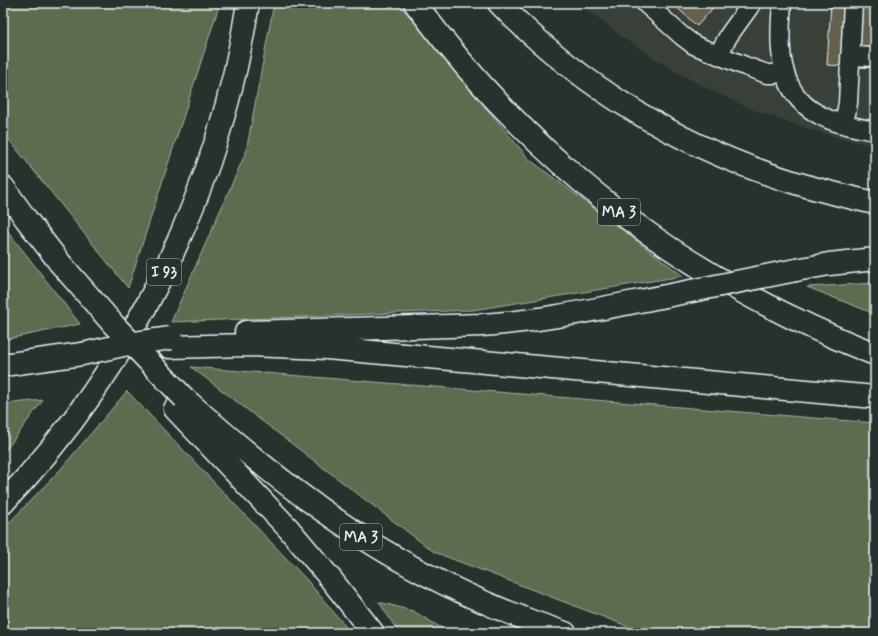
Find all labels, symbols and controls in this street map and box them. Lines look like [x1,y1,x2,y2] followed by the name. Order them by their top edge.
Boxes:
[598,199,640,225] road number: MA 3
[147,259,181,285] road number: I 93
[340,524,382,550] road number: MA 3

